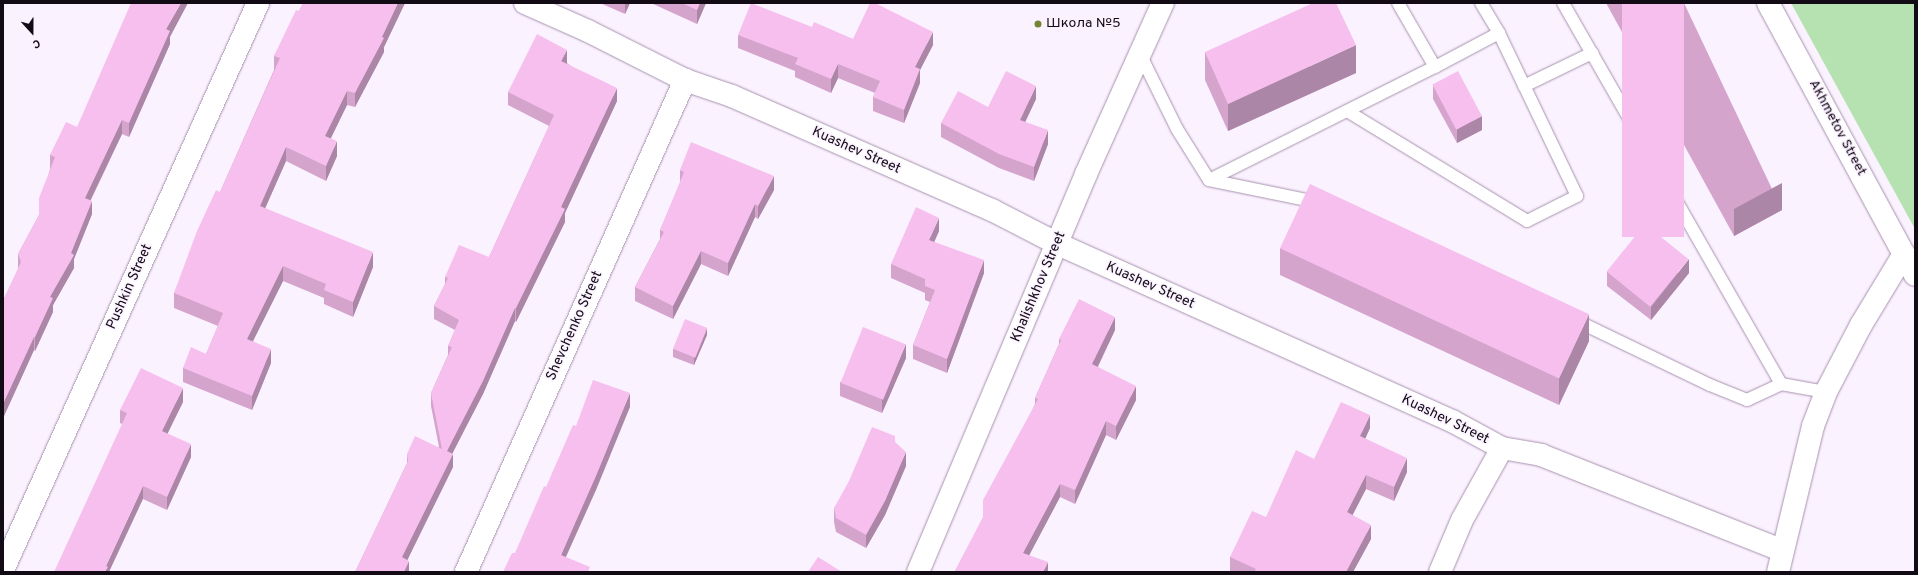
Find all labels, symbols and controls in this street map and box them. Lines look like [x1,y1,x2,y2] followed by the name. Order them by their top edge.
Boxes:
[12,12,52,52] north arrow
[1046,16,1121,32] place label: Школа №5
[1033,19,1043,29] marker: Школа №5
[31,35,42,51] text: С
[1805,77,1869,179] street label: Akhmetov Street
[809,124,903,178] street label: Kuashev Street
[1008,229,1070,345] street label: Khalishkhov Street
[104,242,156,332] street label: Pushkin Street
[1103,259,1197,313] street label: Kuashev Street
[543,269,607,383] street label: Shevchenko Street
[1398,392,1492,448] street label: Kuashev Street

